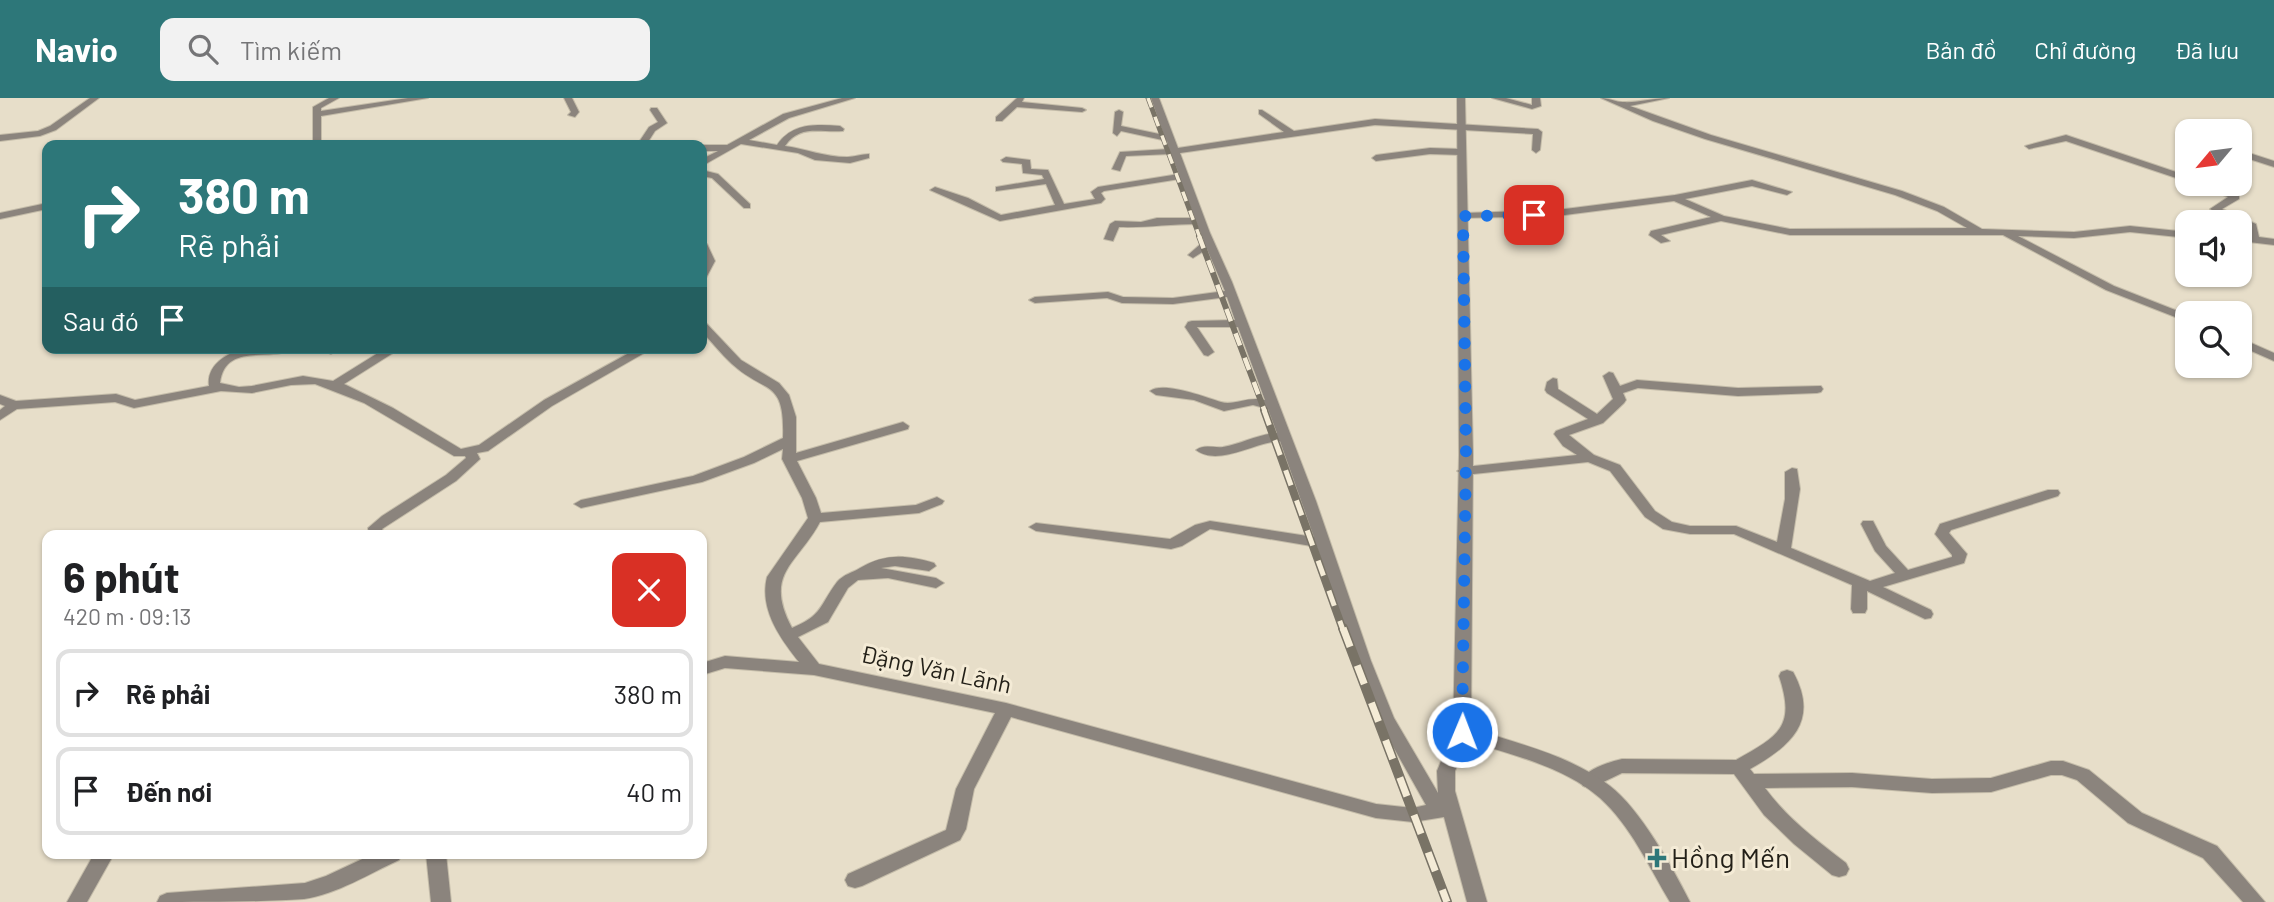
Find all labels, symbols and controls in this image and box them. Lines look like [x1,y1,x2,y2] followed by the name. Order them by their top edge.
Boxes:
[160,18,650,81] search box
[35,29,118,69] text: Navio
[184,30,222,68] icon: search
[240,34,342,65] text: Tìm kiếm
[1925,35,1996,64] text: Bản đồ
[2034,35,2136,64] text: Chỉ đường
[2174,35,2239,64] text: Đã lưu
[2175,119,2252,196] north arrow
[2175,119,2252,378] map controls
[178,165,310,224] text: 380 m
[63,168,154,259] icon: right
[1504,185,1564,245] pin
[1515,196,1553,234] icon: arrive
[2175,210,2252,287] button: sound
[178,225,280,263] text: Rẽ phải
[153,301,191,339] icon: arrive
[2175,301,2252,378] button: search
[63,305,139,336] text: Sau đó
[63,551,180,601] text: 6 phút
[612,553,686,627] button: close
[63,602,191,630] text: 420 m · 09:13
[858,638,1015,699] street label: Đặng Văn Lãnh
[67,674,105,712] icon: right
[126,678,210,709] text: Rẽ phải
[614,678,682,709] text: 380 m
[1425,695,1499,769] position arrow
[67,772,105,810] icon: arrive
[126,776,212,807] text: Đến nơi
[626,776,682,807] text: 40 m
[1671,840,1790,874] place label: Hồng Mến
[1649,850,1665,866] marker: Hồng Mến

